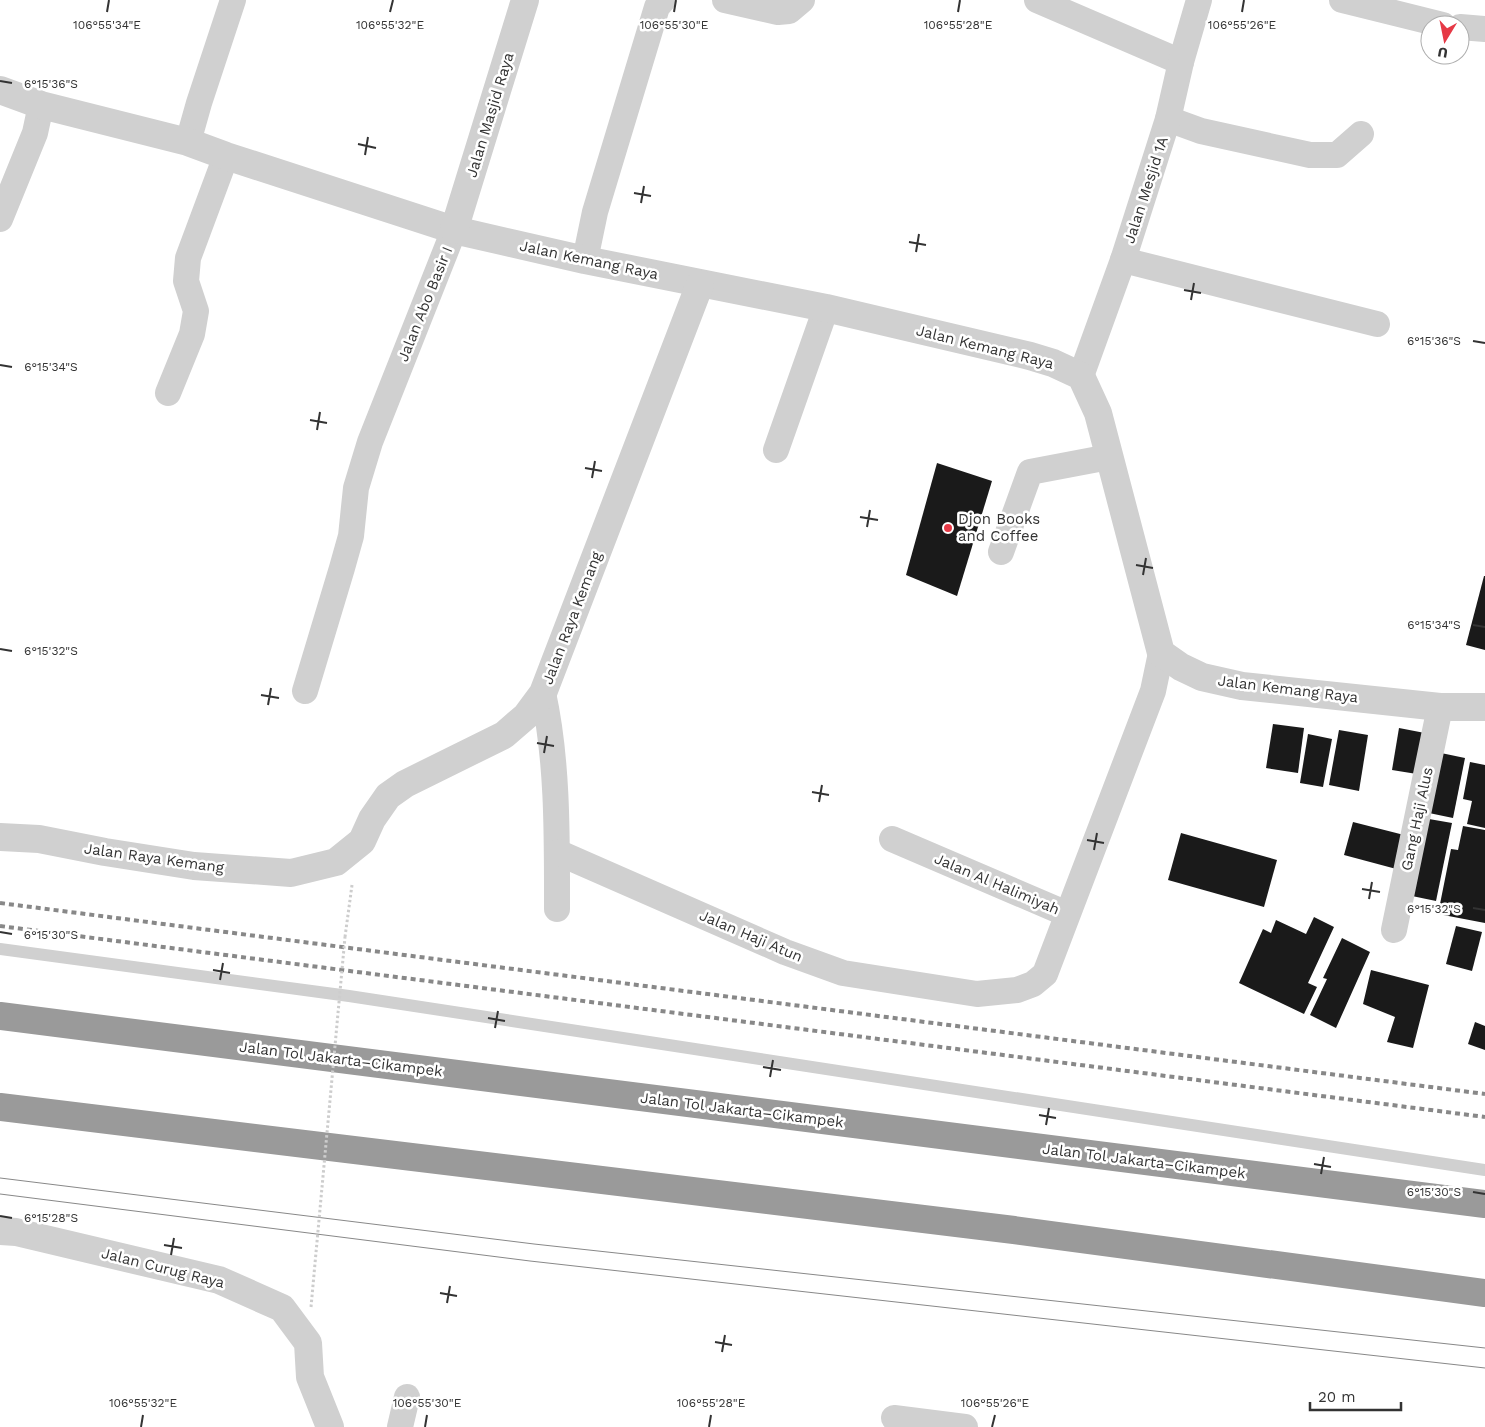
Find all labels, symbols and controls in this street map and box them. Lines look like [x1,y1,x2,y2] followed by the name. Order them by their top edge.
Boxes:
[1420,15,1470,65] north arrow
[73,18,141,32] text: 106°55'34"E
[356,18,424,32] text: 106°55'32"E
[640,18,709,32] text: 106°55'30"E
[924,18,993,32] text: 106°55'28"E
[1208,18,1277,32] text: 106°55'26"E
[1436,44,1449,62] text: U
[462,50,518,180] street label: Jalan Masjid Raya
[24,77,78,91] text: 6°15'36"S
[1120,134,1172,246] street label: Jalan Mesjid 1A
[518,237,660,284] street label: Jalan Kemang Raya
[394,244,456,364] street label: Jalan Abo Basir I
[914,321,1056,373] street label: Jalan Kemang Raya
[1407,334,1461,348] text: 6°15'36"S
[24,360,78,374] text: 6°15'34"S
[958,510,1040,545] place label: Djon Books and Coffee
[942,522,954,534] marker: Djon Books and Coffee
[538,549,606,687] street label: Jalan Raya Kemang
[1407,618,1461,632] text: 6°15'34"S
[24,644,78,658] text: 6°15'32"S
[1217,671,1360,707] street label: Jalan Kemang Raya
[1397,766,1437,872] street label: Gang Haji Alus
[83,839,225,877] street label: Jalan Raya Kemang
[932,849,1062,919] street label: Jalan Al Halimiyah
[1407,902,1461,916] text: 6°15'32"S
[697,906,805,966] street label: Jalan Haji Atun
[24,928,78,942] text: 6°15'30"S
[238,1038,444,1080] street label: Jalan Tol Jakarta–Cikampek
[639,1089,845,1131] street label: Jalan Tol Jakarta–Cikampek
[1041,1140,1247,1182] street label: Jalan Tol Jakarta–Cikampek
[1407,1185,1461,1199] text: 6°15'30"S
[24,1211,78,1225] text: 6°15'28"S
[100,1244,227,1292] street label: Jalan Curug Raya
[1310,1380,1401,1412] scale bar
[1318,1388,1356,1406] text: 20 m
[109,1396,177,1410] text: 106°55'32"E
[393,1396,462,1410] text: 106°55'30"E
[677,1396,746,1410] text: 106°55'28"E
[961,1396,1030,1410] text: 106°55'26"E

